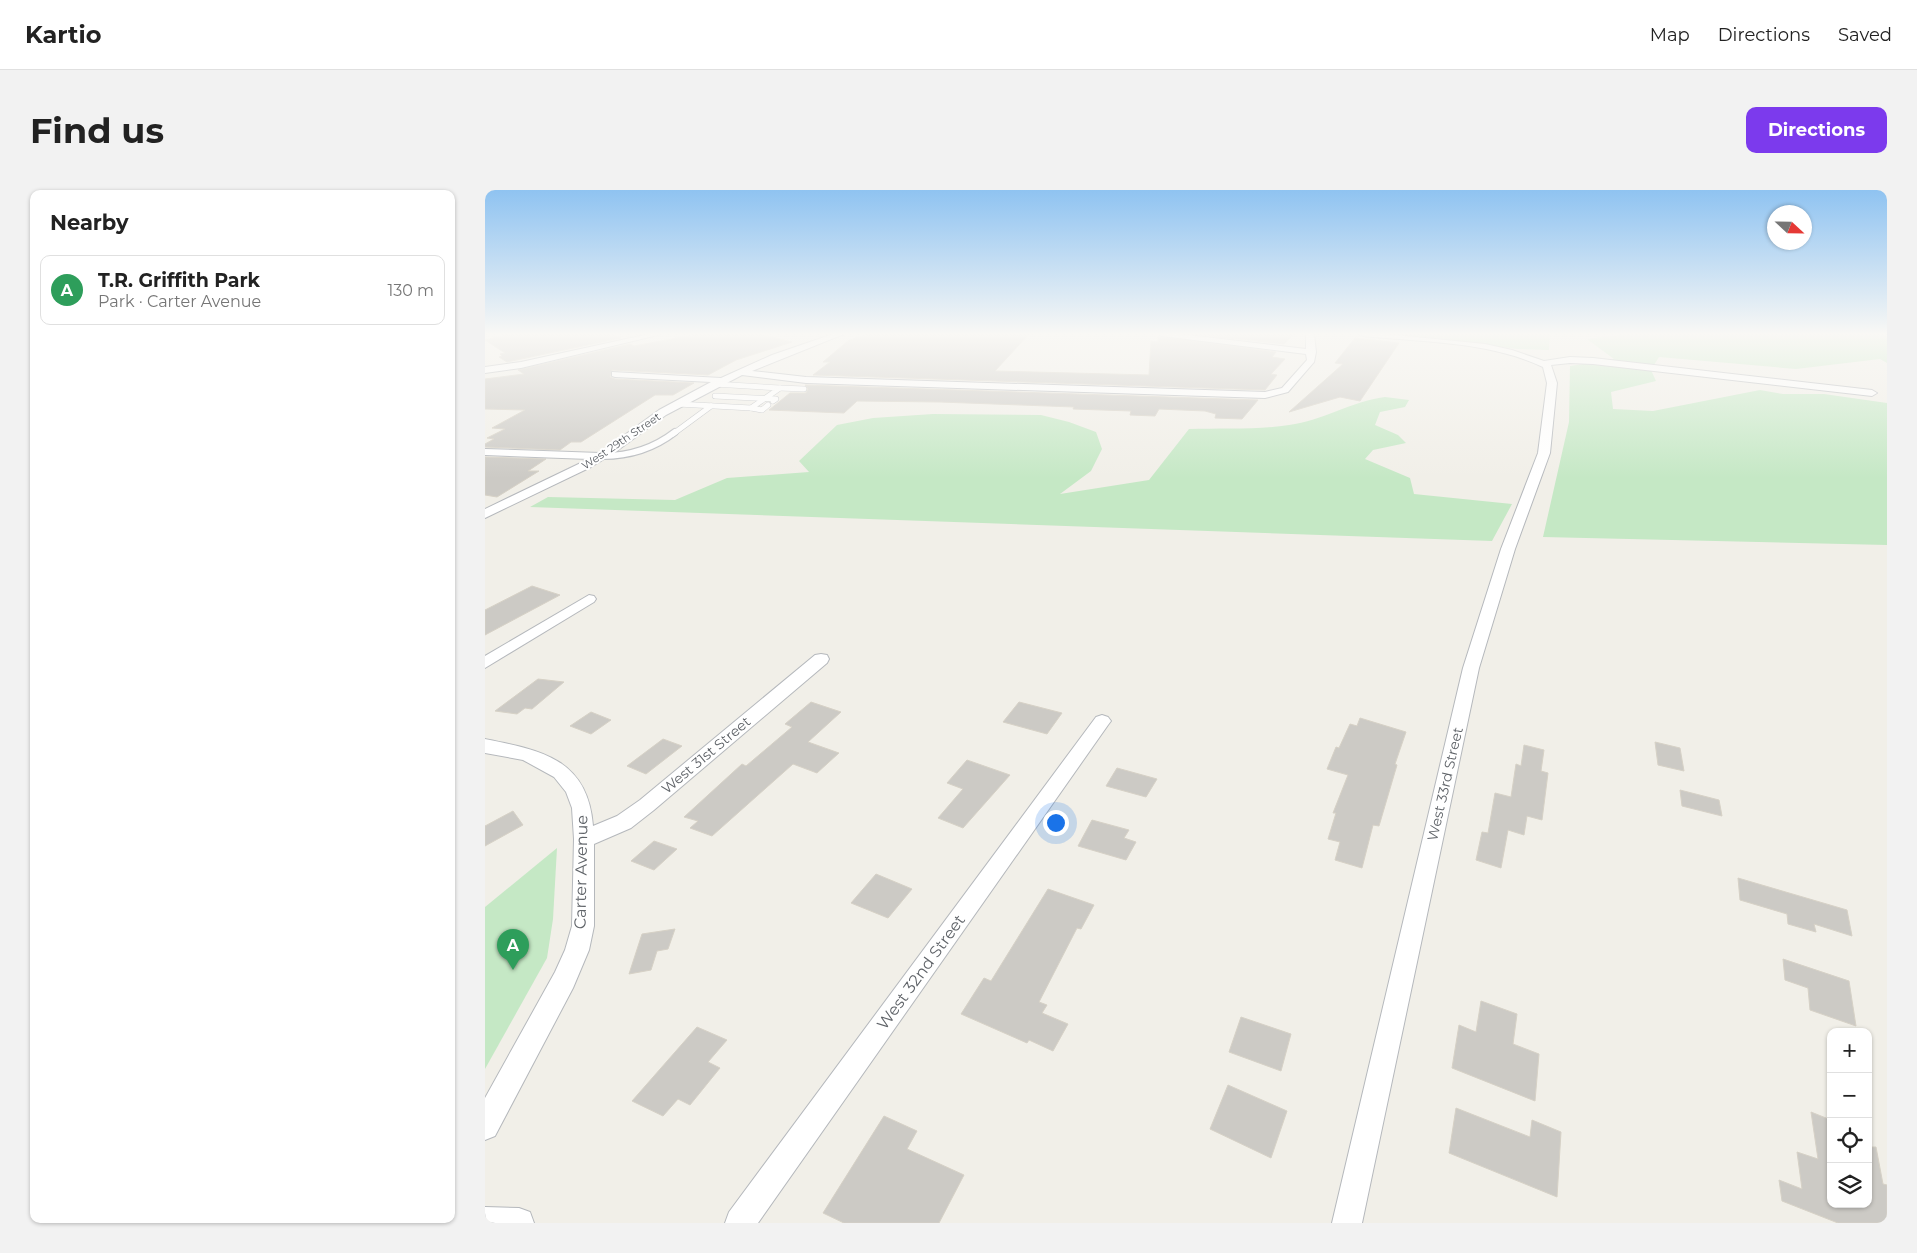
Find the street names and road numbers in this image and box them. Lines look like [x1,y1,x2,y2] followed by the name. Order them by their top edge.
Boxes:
[579,409,664,473] street label: West 29th Street
[658,712,754,798] street label: West 31st Street
[1423,725,1467,843] street label: West 33rd Street
[571,815,591,929] street label: Carter Avenue
[873,910,969,1033] street label: West 32nd Street

